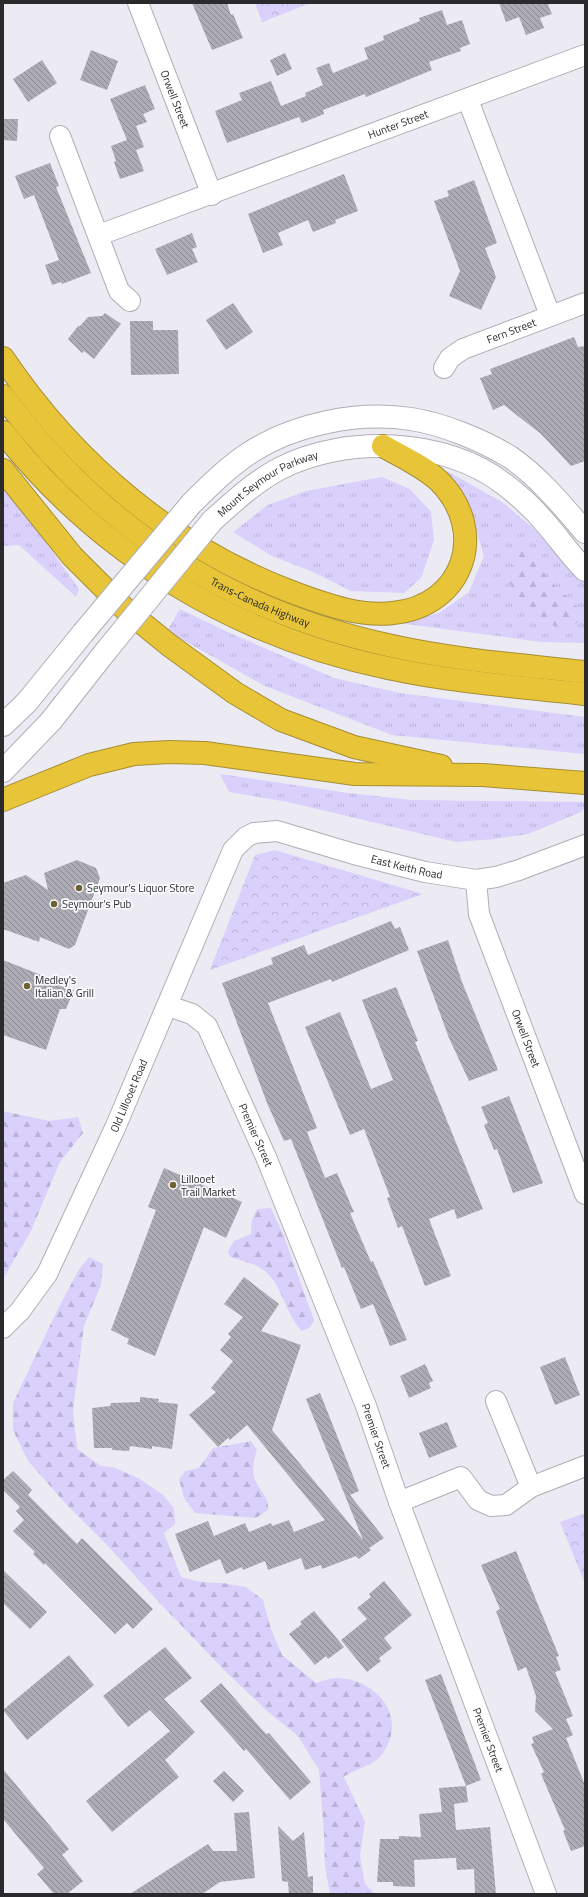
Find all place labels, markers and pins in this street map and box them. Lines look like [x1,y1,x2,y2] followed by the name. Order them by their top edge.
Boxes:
[87,880,195,896] place label: Seymour's Liquor Store
[74,883,84,893] marker: Seymour's Liquor Store
[62,896,132,912] place label: Seymour's Pub
[49,899,59,909] marker: Seymour's Pub
[35,972,94,1001] place label: Medley's Italian & Grill
[22,981,32,991] marker: Medley's Italian & Grill
[181,1171,236,1200] place label: Lillooet Trail Market
[168,1180,178,1190] marker: Lillooet Trail Market

